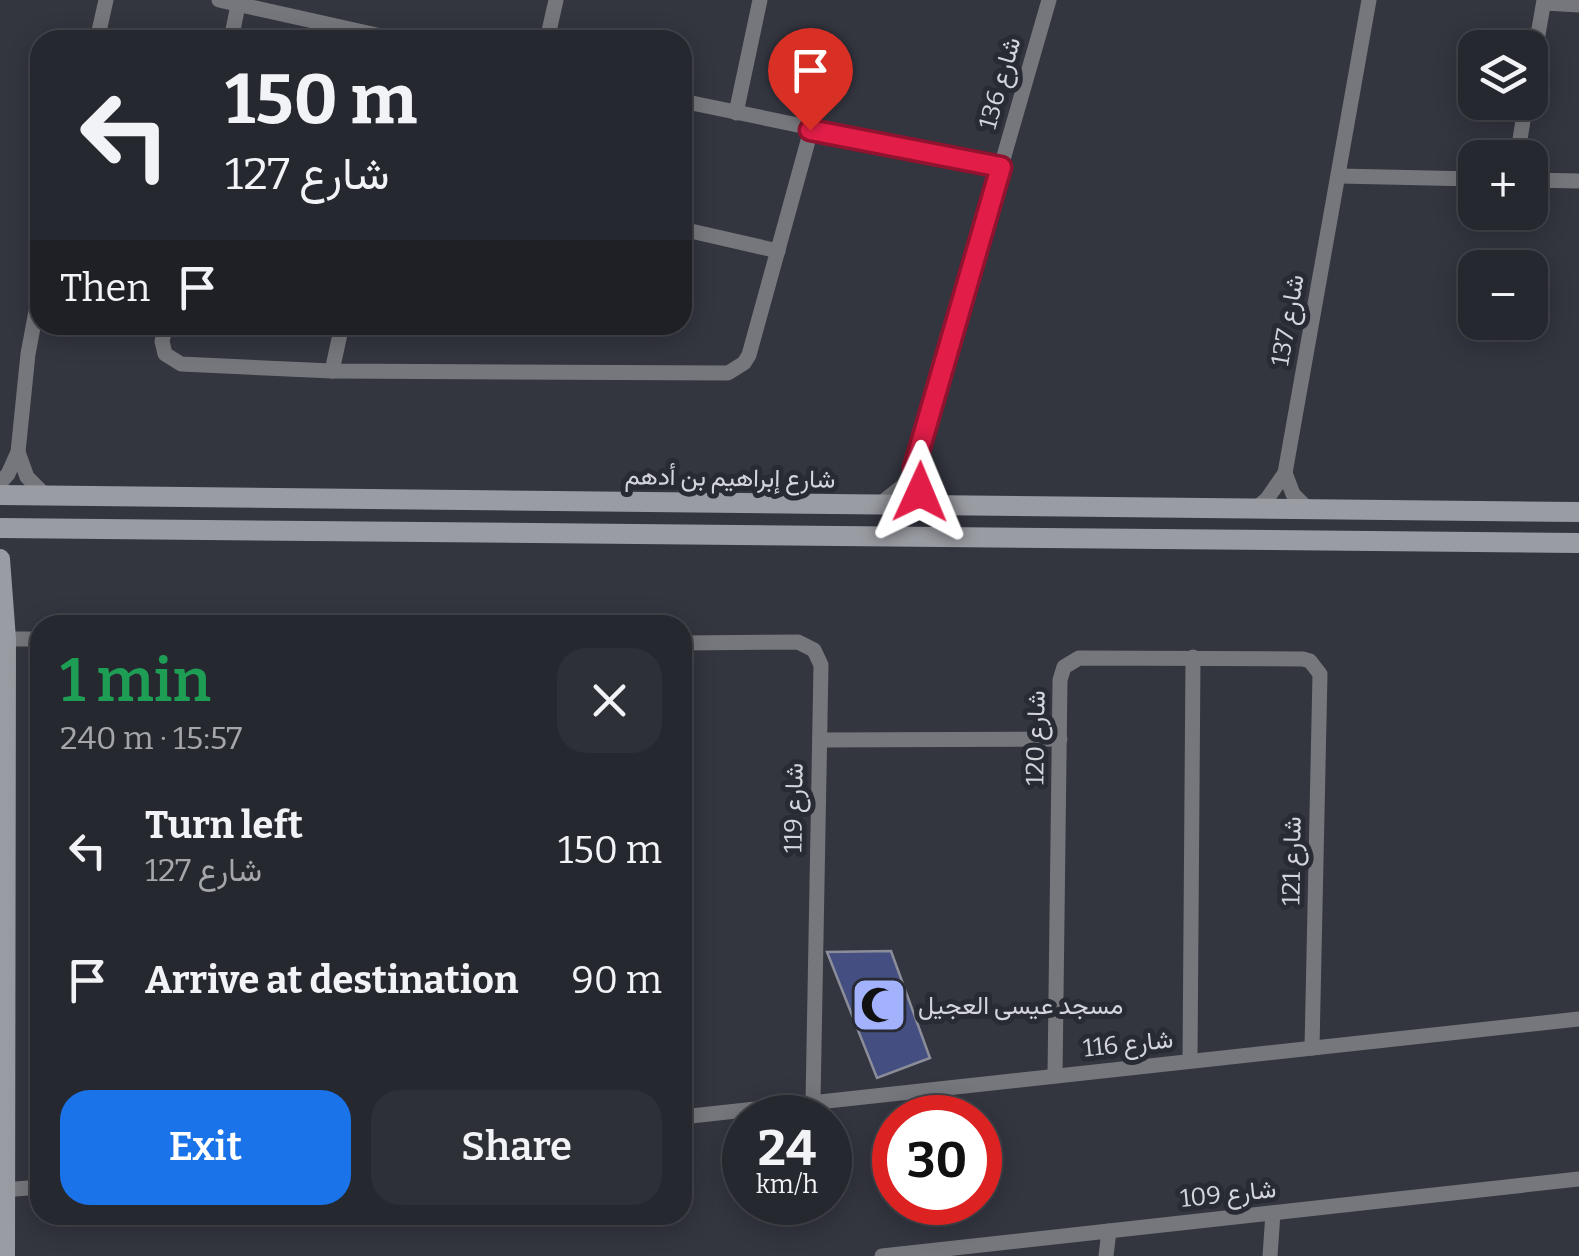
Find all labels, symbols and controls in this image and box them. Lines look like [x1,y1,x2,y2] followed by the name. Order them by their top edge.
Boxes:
[768,28,853,131] pin
[1458,30,1548,340] map controls
[1458,30,1548,120] button: layers
[973,34,1028,133] street label: شارع 136
[783,43,838,98] icon: arrive
[225,58,417,142] text: 150 m
[60,70,190,200] icon: left
[1458,140,1548,230] button: +
[225,147,389,201] text: شارع 127
[1458,250,1548,340] button: −
[170,260,225,315] icon: arrive
[60,265,150,311] text: Then
[1265,272,1312,368] street label: شارع 137
[868,440,972,544] position arrow
[624,461,836,496] street label: شارع إبراهيم بن أدهم
[60,645,211,717] text: 1 min
[557,648,662,753] button: close
[1020,690,1053,786] street label: شارع 120
[60,719,242,757] text: 240 m · 15:57
[778,763,811,853] street label: شارع 119
[145,802,303,848] text: Turn left
[1276,816,1309,906] street label: شارع 121
[60,823,115,878] icon: left
[558,827,662,873] text: 150 m
[145,851,262,889] text: شارع 127
[60,953,115,1008] icon: arrive
[145,957,518,1003] text: Arrive at destination
[572,957,662,1003] text: 90 m
[849,975,909,1035] mosque icon: مسجد عيسى العجيل
[918,991,1123,1021] place label: مسجد عيسى العجيل
[1082,1024,1175,1065] street label: شارع 116
[60,1090,351,1205] button: Exit
[371,1090,662,1205] button: Share
[872,1095,1002,1225] speed limit sign: 30
[758,1118,816,1178] text: 24
[756,1170,818,1200] text: km/h
[1179,1174,1278,1215] street label: شارع 109

